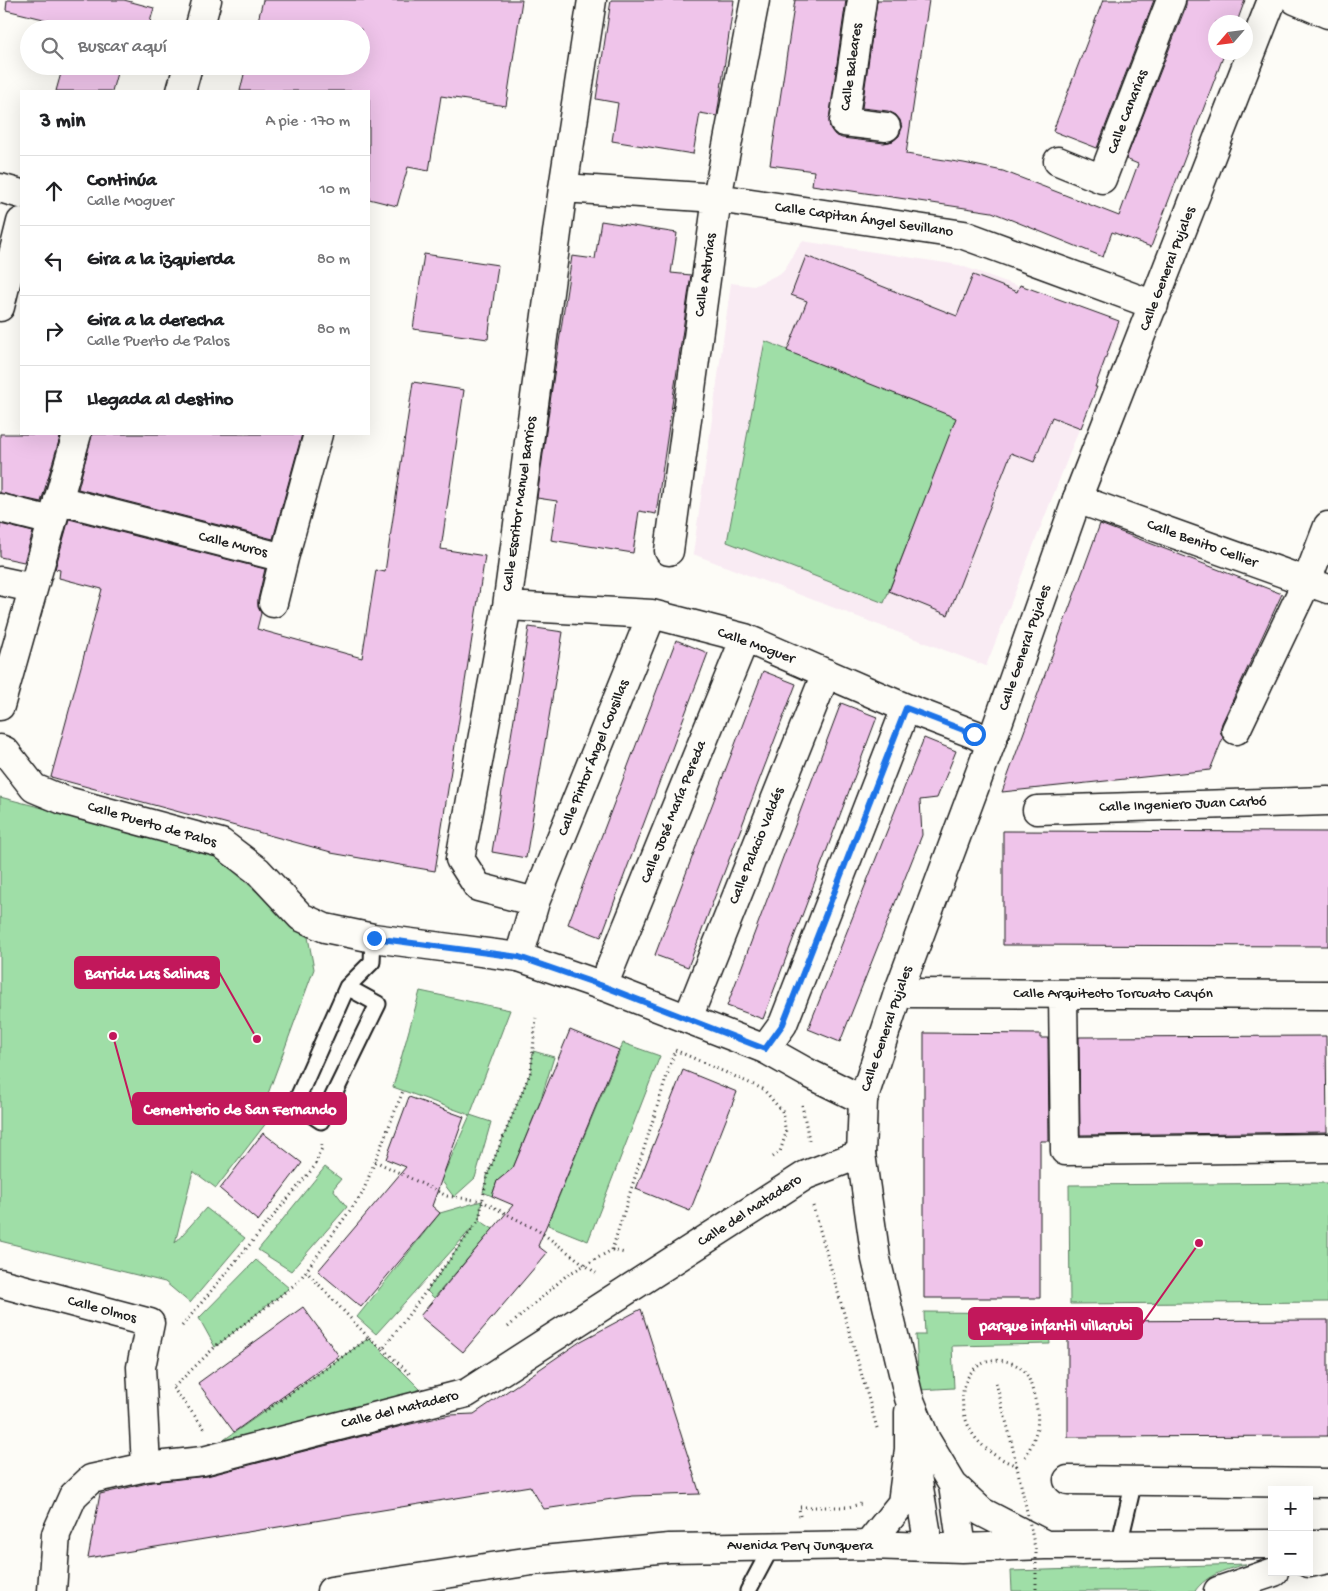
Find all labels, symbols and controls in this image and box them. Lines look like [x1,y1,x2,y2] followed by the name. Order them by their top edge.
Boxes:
[1208,15,1253,60] north arrow
[20,20,370,75] search box
[837,22,867,112] street label: Calle Baleares
[38,34,66,62] icon: search
[78,36,167,59] text: Buscar aquí
[1104,67,1152,157] street label: Calle Canarias
[40,110,85,135] text: 3 min
[266,113,350,132] text: A pie · 170 m
[87,170,157,193] text: Continúa
[40,177,68,205] icon: ahead
[319,181,350,200] text: 10 m
[87,193,174,212] text: Calle Moguer
[774,199,955,241] street label: Calle Capitan Ángel Sevillano
[1136,204,1200,334] street label: Calle General Pujales
[691,232,721,318] street label: Calle Asturias
[40,247,68,275] icon: left
[87,249,234,272] text: Gira a la izquierda
[317,251,350,270] text: 80 m
[87,310,224,333] text: Gira a la derecha
[40,317,68,345] icon: right
[317,321,350,340] text: 80 m
[87,333,229,352] text: Calle Puerto de Palos
[40,387,68,415] icon: arrive
[87,389,233,412] text: Llegada al destino
[499,415,541,593] street label: Calle Escritor Manuel Barrios
[1144,516,1261,573] street label: Calle Benito Cellier
[197,528,270,562] street label: Calle Muros
[995,582,1055,713] street label: Calle General Pujales
[715,624,799,669] street label: Calle Moguer
[554,677,634,839] street label: Calle Pintor Ángel Cousillas
[963,723,986,746] route start
[637,737,711,886] street label: Calle José María Pereda
[725,785,789,907] street label: Calle Palacio Valdés
[1099,793,1267,817] street label: Calle Ingeniero Juan Carbó
[85,798,219,852] street label: Calle Puerto de Palos
[363,927,386,950] route end
[75,957,219,988] callout: Barrida Las Salinas
[857,963,917,1094] street label: Calle General Pujales
[84,966,210,985] text: Barrida Las Salinas
[1013,985,1213,1003] street label: Calle Arquitecto Torcuato Cayón
[133,1093,346,1124] callout: Cementerio de San Fernando
[142,1102,337,1121] text: Cementerio de San Fernando
[695,1171,806,1251] street label: Calle del Matadero
[66,1292,139,1328] street label: Calle Olmos
[969,1308,1142,1339] callout: parque infantil villarubi
[979,1317,1133,1337] text: parque infantil villarubi
[339,1387,461,1433] street label: Calle del Matadero
[1268,1486,1313,1576] map controls
[1268,1486,1313,1531] button: +
[1268,1531,1313,1576] button: −
[727,1537,874,1555] street label: Avenida Pery Junquera

